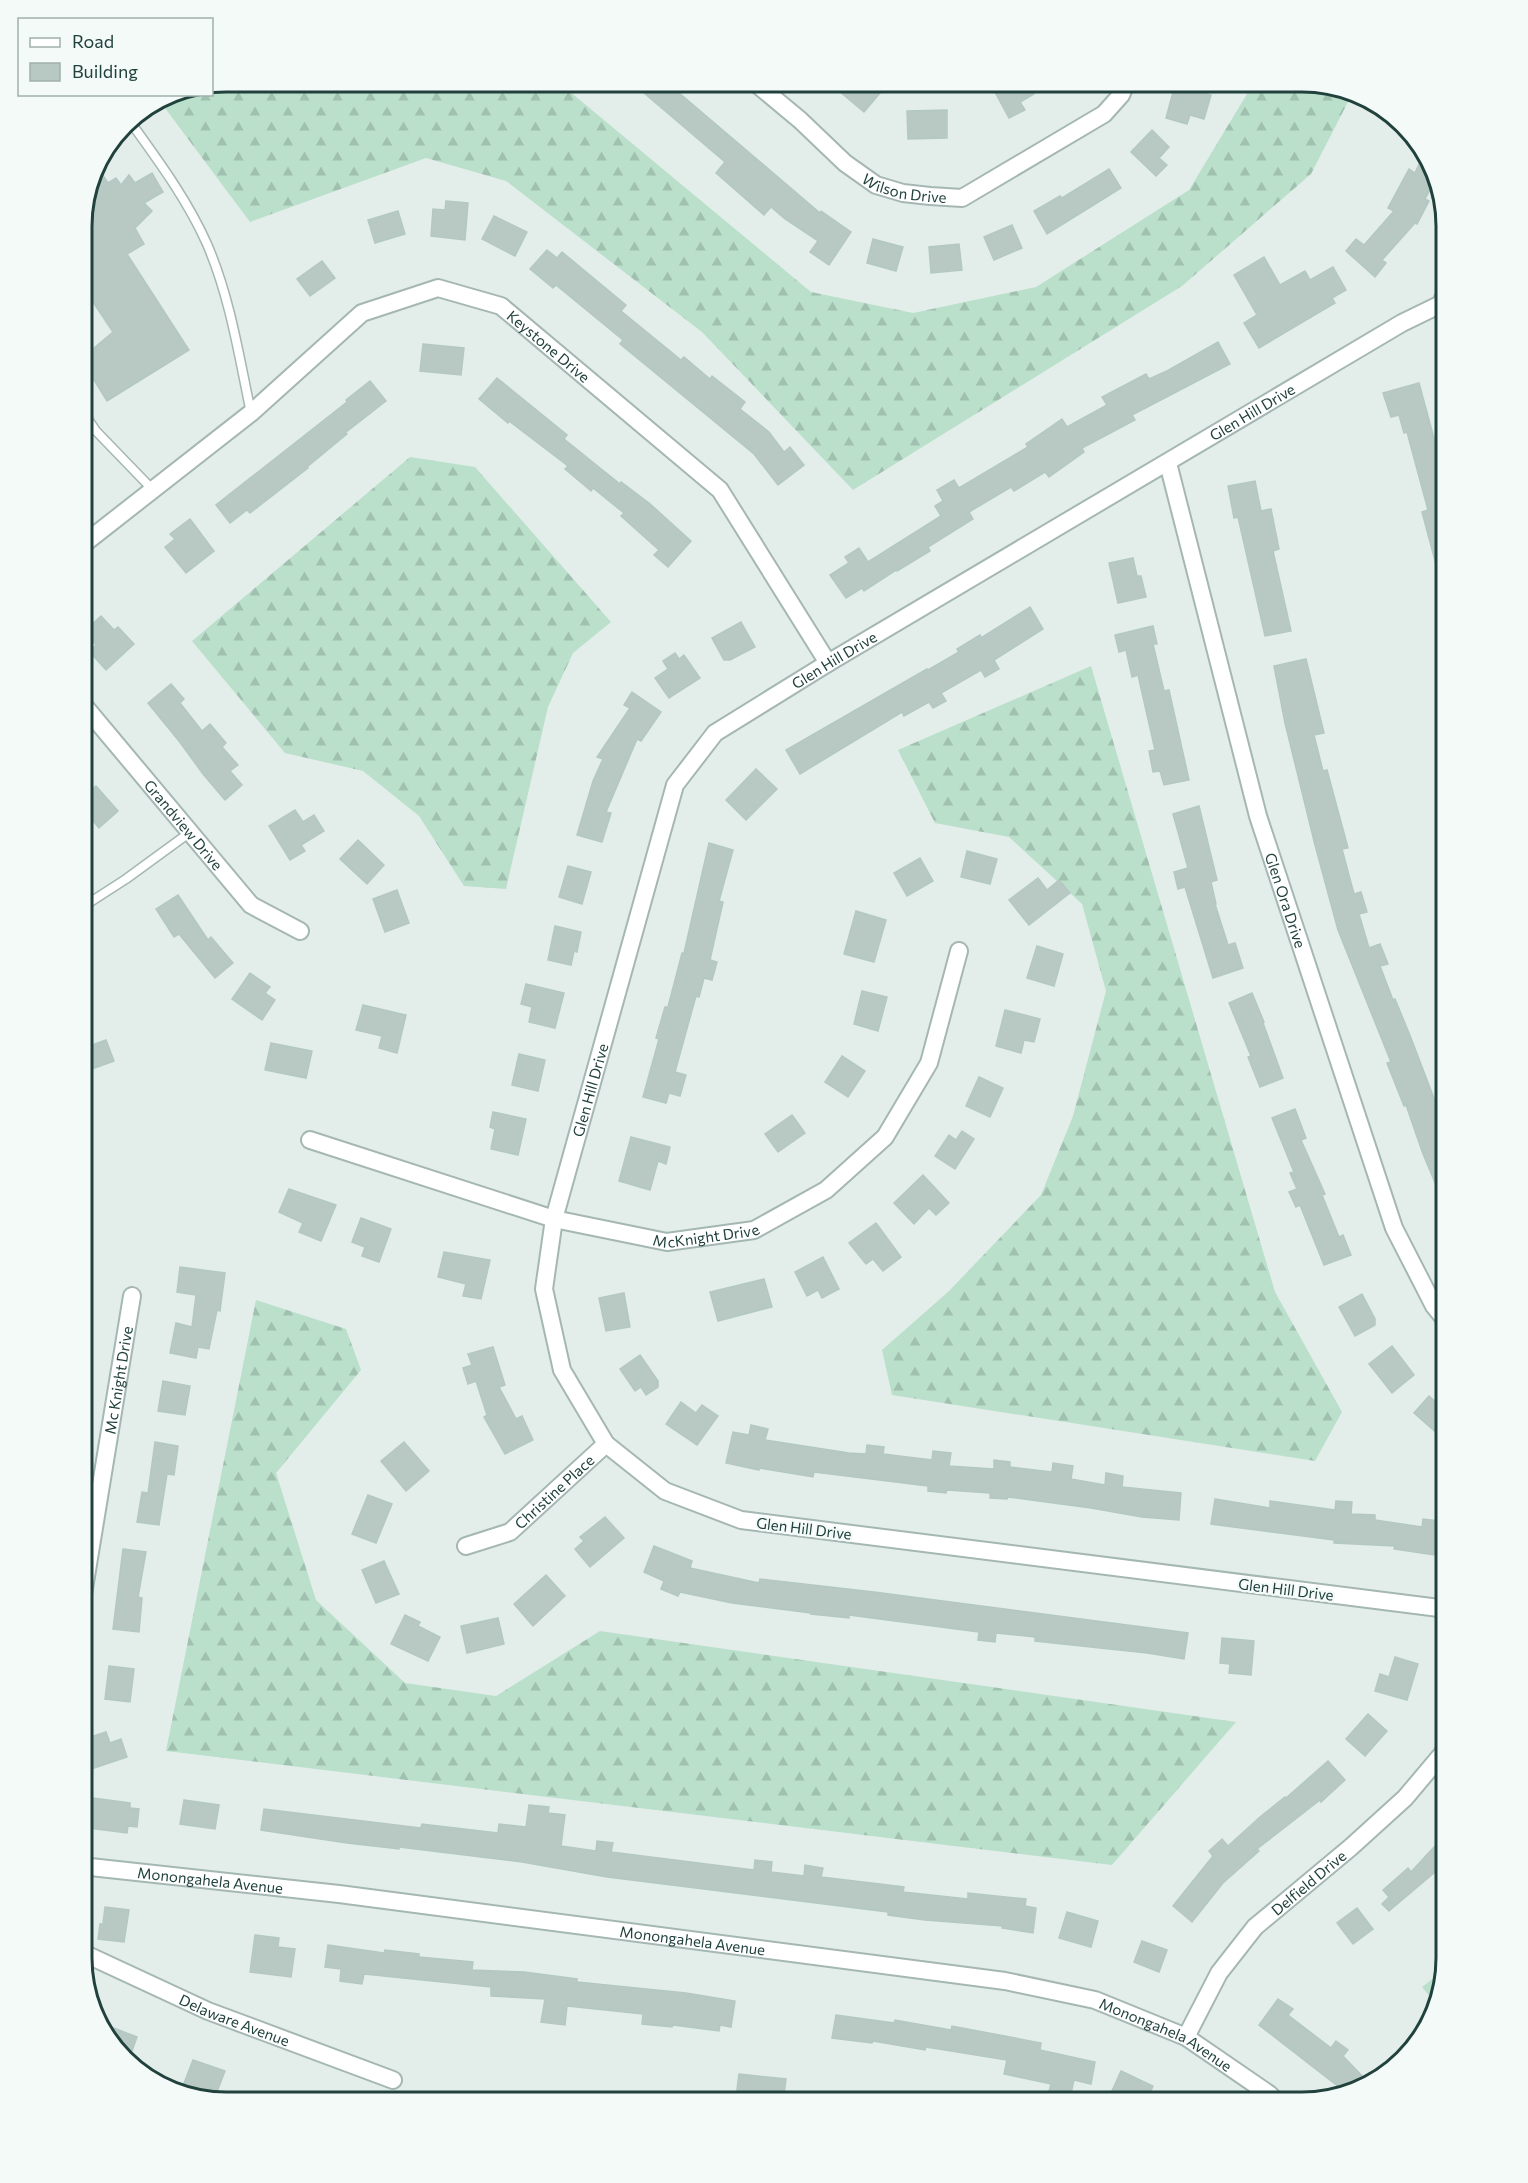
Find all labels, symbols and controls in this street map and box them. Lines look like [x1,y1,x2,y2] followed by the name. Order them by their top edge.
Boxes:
[18,18,213,96] legend
[72,30,114,52] text: Road
[72,60,138,82] text: Building
[859,169,947,206] street label: Wilson Drive
[504,306,594,386] street label: Keystone Drive
[1206,380,1298,444] street label: Glen Hill Drive
[788,627,880,692] street label: Glen Hill Drive
[141,776,227,874] street label: Grandview Drive
[1262,850,1310,950] street label: Glen Ora Drive
[568,1041,612,1139] street label: Glen Hill Drive
[652,1220,762,1251] street label: McKnight Drive
[101,1325,136,1435] street label: Mc Knight Drive
[511,1451,598,1532] street label: Christine Place
[755,1513,853,1543] street label: Glen Hill Drive
[1237,1574,1335,1604] street label: Glen Hill Drive
[1267,1846,1350,1919] street label: Delfield Drive
[136,1863,284,1897] street label: Monongahela Avenue
[619,1922,766,1959] street label: Monongahela Avenue
[177,1990,292,2050] street label: Delaware Avenue
[1097,1994,1236,2075] street label: Monongahela Avenue

